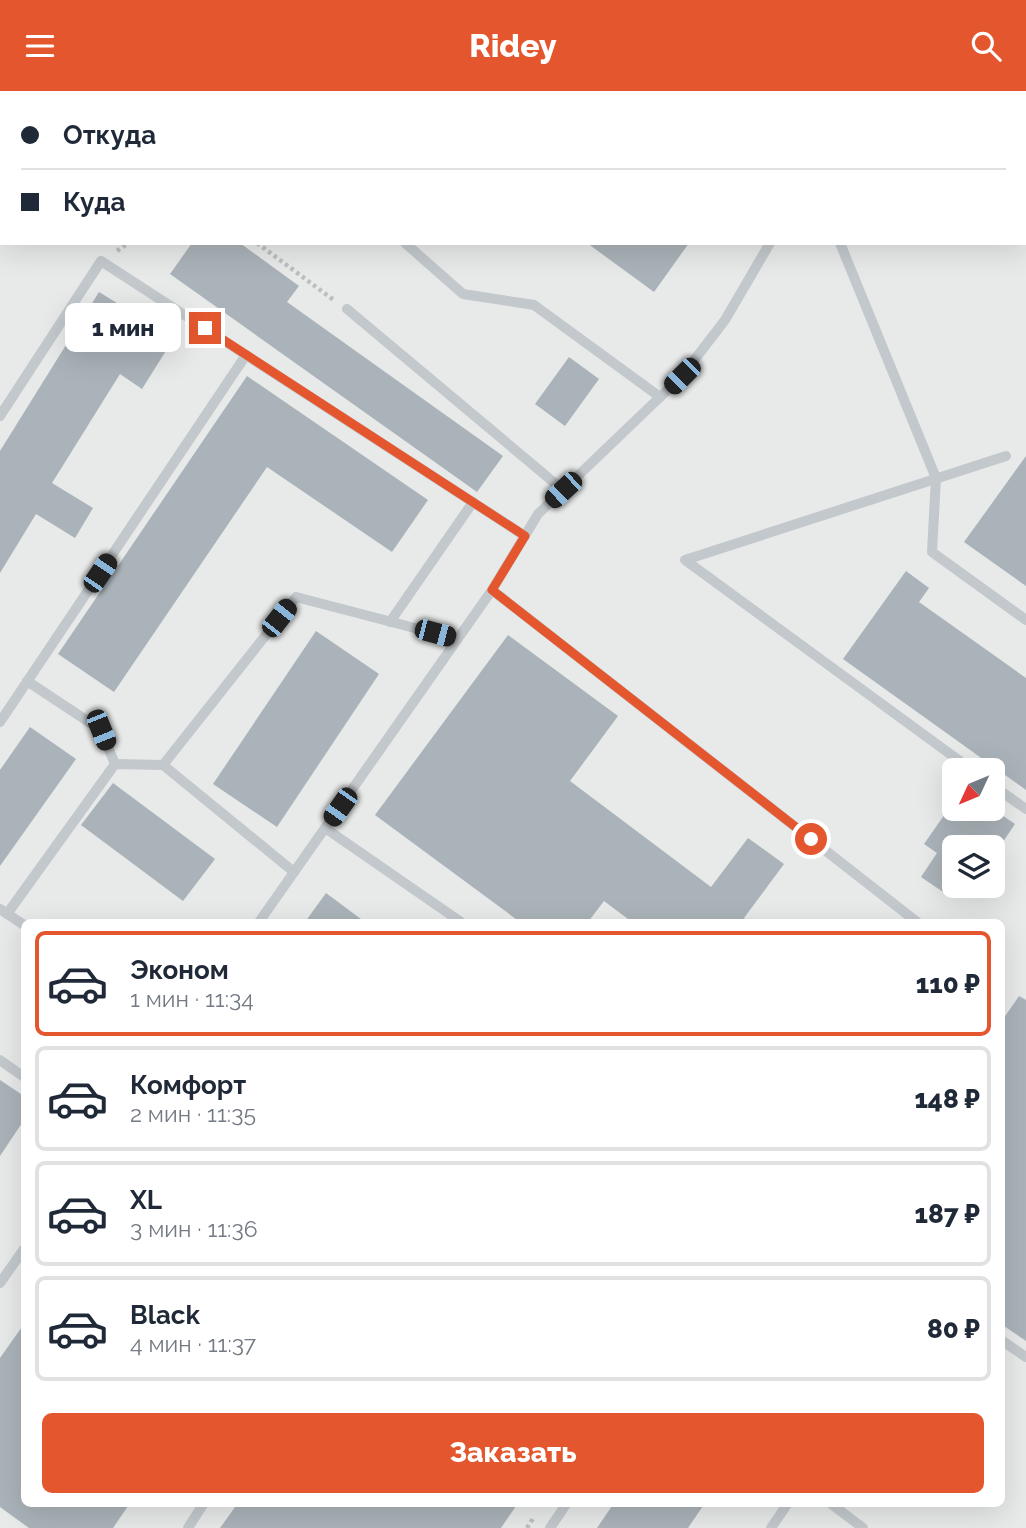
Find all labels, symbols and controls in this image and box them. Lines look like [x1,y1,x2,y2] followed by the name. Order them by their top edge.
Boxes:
[21,27,59,65] icon: menu
[469,27,557,64] text: Ridey
[967,27,1005,65] icon: search
[63,120,156,150] text: Откуда
[63,187,126,217] text: Куда
[65,303,180,353] callout: 1 мин
[189,312,221,344] route end
[92,314,154,341] text: 1 мин
[660,354,705,398] car
[541,468,586,512] car
[80,550,121,596] car
[258,595,301,641] car
[412,617,459,649] car
[84,707,119,753] car
[942,758,1004,821] north arrow
[942,758,1005,898] map controls
[320,784,361,830] car
[795,823,827,855] route start
[942,835,1005,898] button: layers
[46,952,109,1015] icon: car
[130,955,229,985] text: Эконом
[916,969,980,999] text: 110 ₽
[130,985,254,1012] text: 1 мин · 11:34
[46,1067,109,1130] icon: car
[130,1070,246,1100] text: Комфорт
[914,1084,980,1114] text: 148 ₽
[130,1100,256,1127] text: 2 мин · 11:35
[46,1182,109,1245] icon: car
[130,1185,162,1215] text: XL
[914,1199,980,1229] text: 187 ₽
[130,1215,258,1242] text: 3 мин · 11:36
[46,1297,109,1360] icon: car
[130,1300,200,1330] text: Black
[927,1314,980,1344] text: 80 ₽
[130,1330,256,1357] text: 4 мин · 11:37
[42,1413,984,1493] button: Заказать

